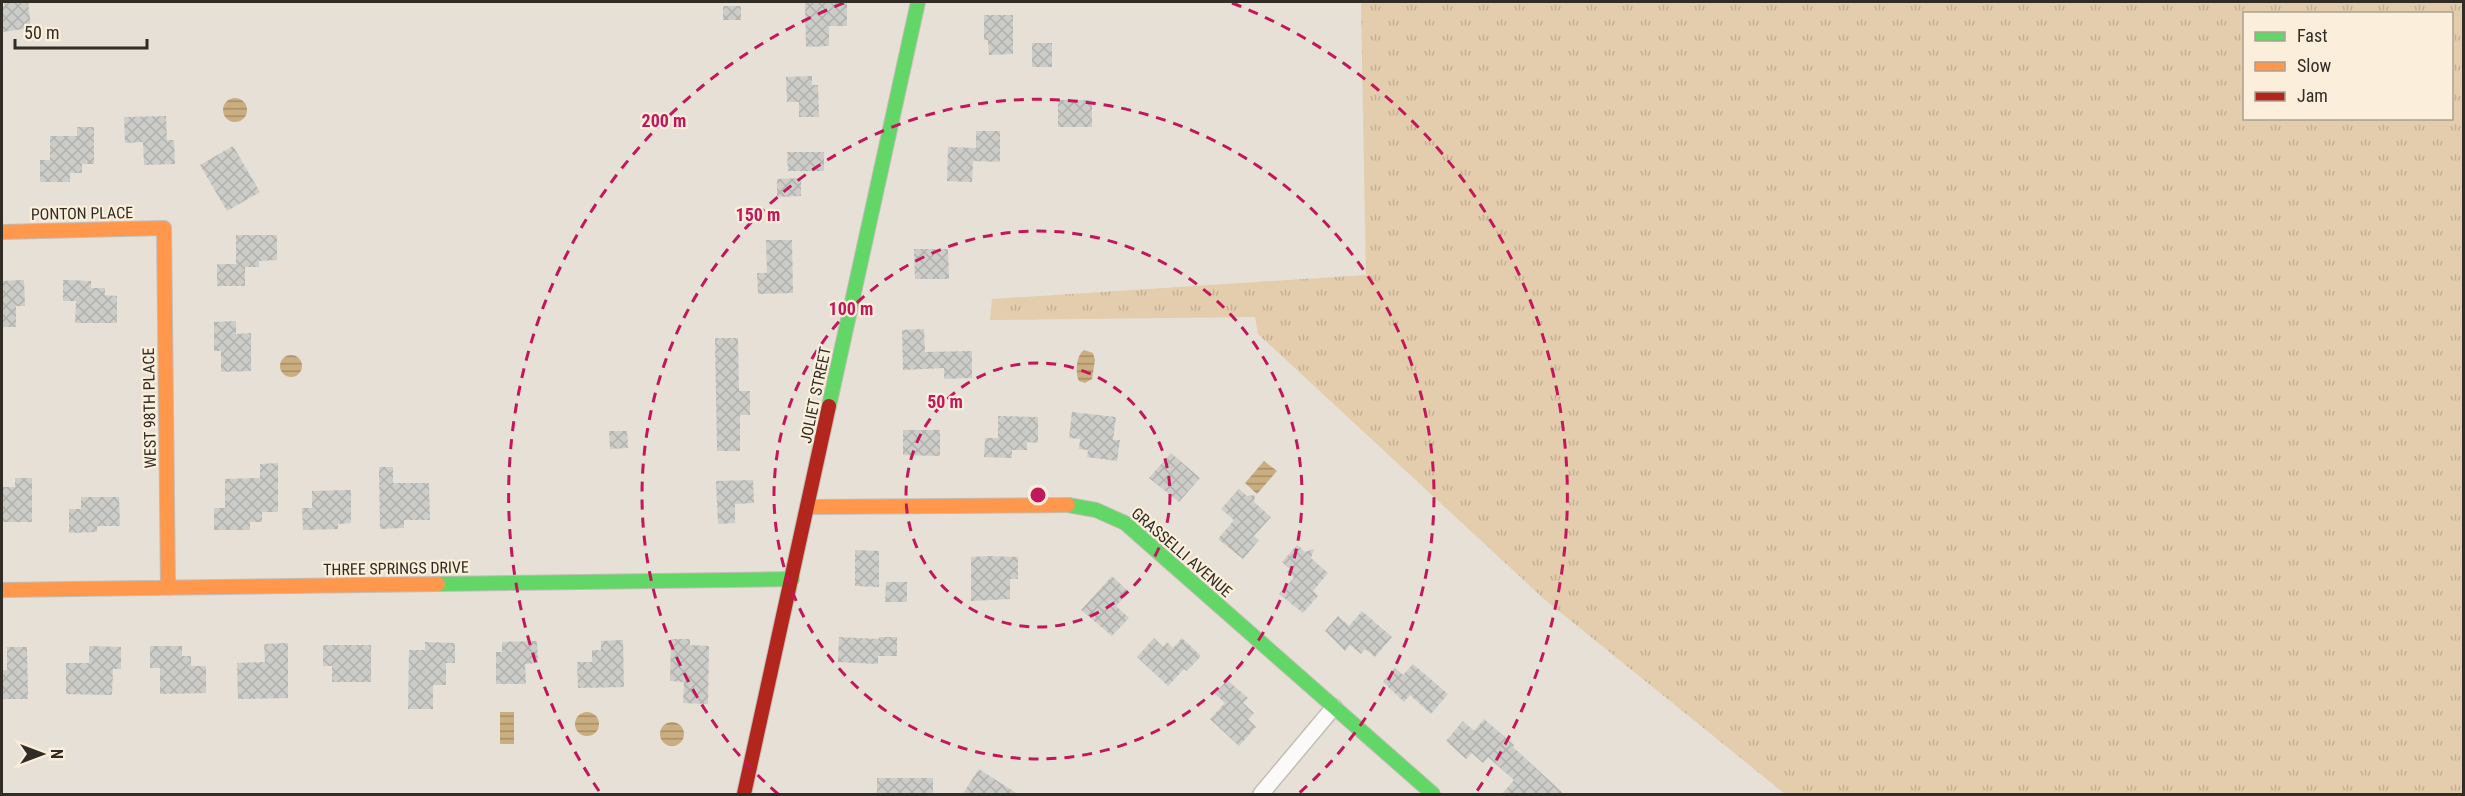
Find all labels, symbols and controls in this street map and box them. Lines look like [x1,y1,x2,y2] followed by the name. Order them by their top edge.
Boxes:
[15,12,147,50] scale bar
[2243,12,2453,120] legend
[24,22,59,43] text: 50 m
[2297,25,2328,46] text: Fast
[2297,55,2332,76] text: Slow
[2297,85,2328,106] text: Jam
[642,110,686,131] text: 200 m
[31,203,133,224] street label: PONTON PLACE
[736,204,780,225] text: 150 m
[829,298,873,319] text: 100 m
[796,345,835,445] street label: JOLIET STREET
[139,347,160,468] street label: WEST 98TH PLACE
[927,391,963,412] text: 50 m
[1028,485,1048,505] centre of rings
[1128,504,1236,601] street label: GRASSELLI AVENUE
[323,558,469,579] street label: THREE SPRINGS DRIVE
[12,724,72,784] north arrow
[47,749,66,759] text: N

